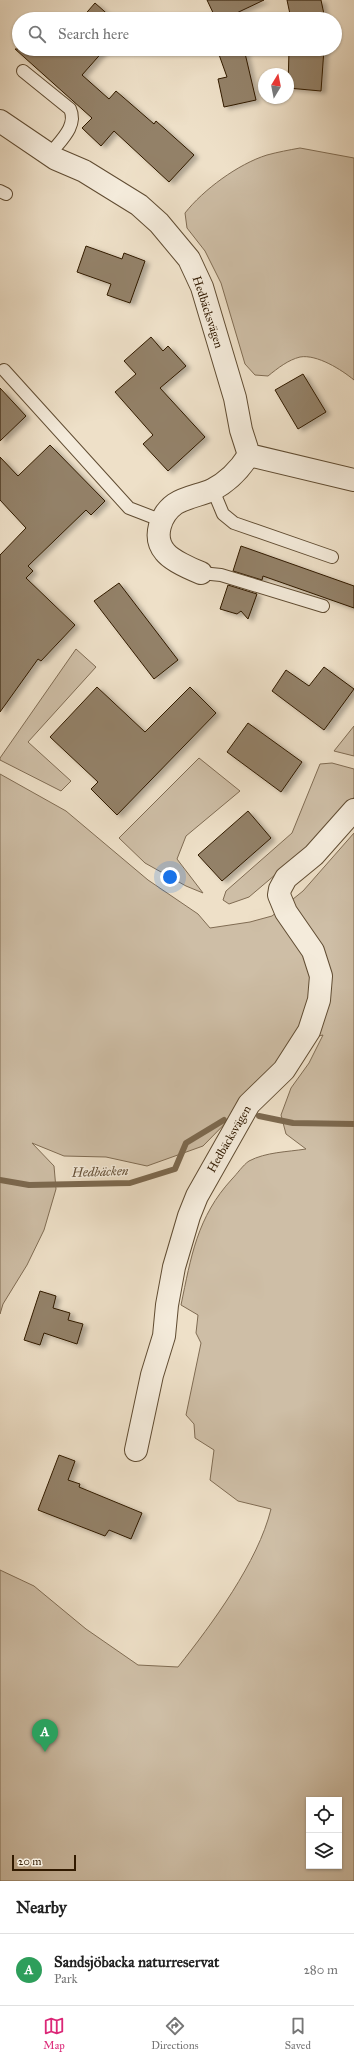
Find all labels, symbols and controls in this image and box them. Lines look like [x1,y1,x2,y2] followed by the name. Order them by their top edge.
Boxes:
[12,12,342,56] search box
[26,23,48,45] icon: search
[58,25,129,43] text: Search here
[258,68,294,104] north arrow
[189,274,226,351] street label: Hedbäcksvägen
[160,867,180,887] your location
[204,1103,255,1176] street label: Hedbäcksvägen
[70,1163,129,1181] water label: Hedbäcken
[32,1719,58,1752] pin: A
[306,1797,342,1869] map controls
[306,1797,342,1833] button: locate
[306,1833,342,1869] button: layers
[12,1853,76,1872] scale bar
[18,1855,41,1868] text: 20 m
[16,1897,67,1918] text: Nearby
[54,1953,219,1971] text: Sandsjöbacka naturreservat
[25,1962,33,1978] text: A
[303,1962,338,1978] text: 280 m
[54,1971,78,1987] text: Park
[43,2015,65,2052] tab: Map
[151,2015,199,2052] tab: Directions
[285,2015,311,2052] tab: Saved

